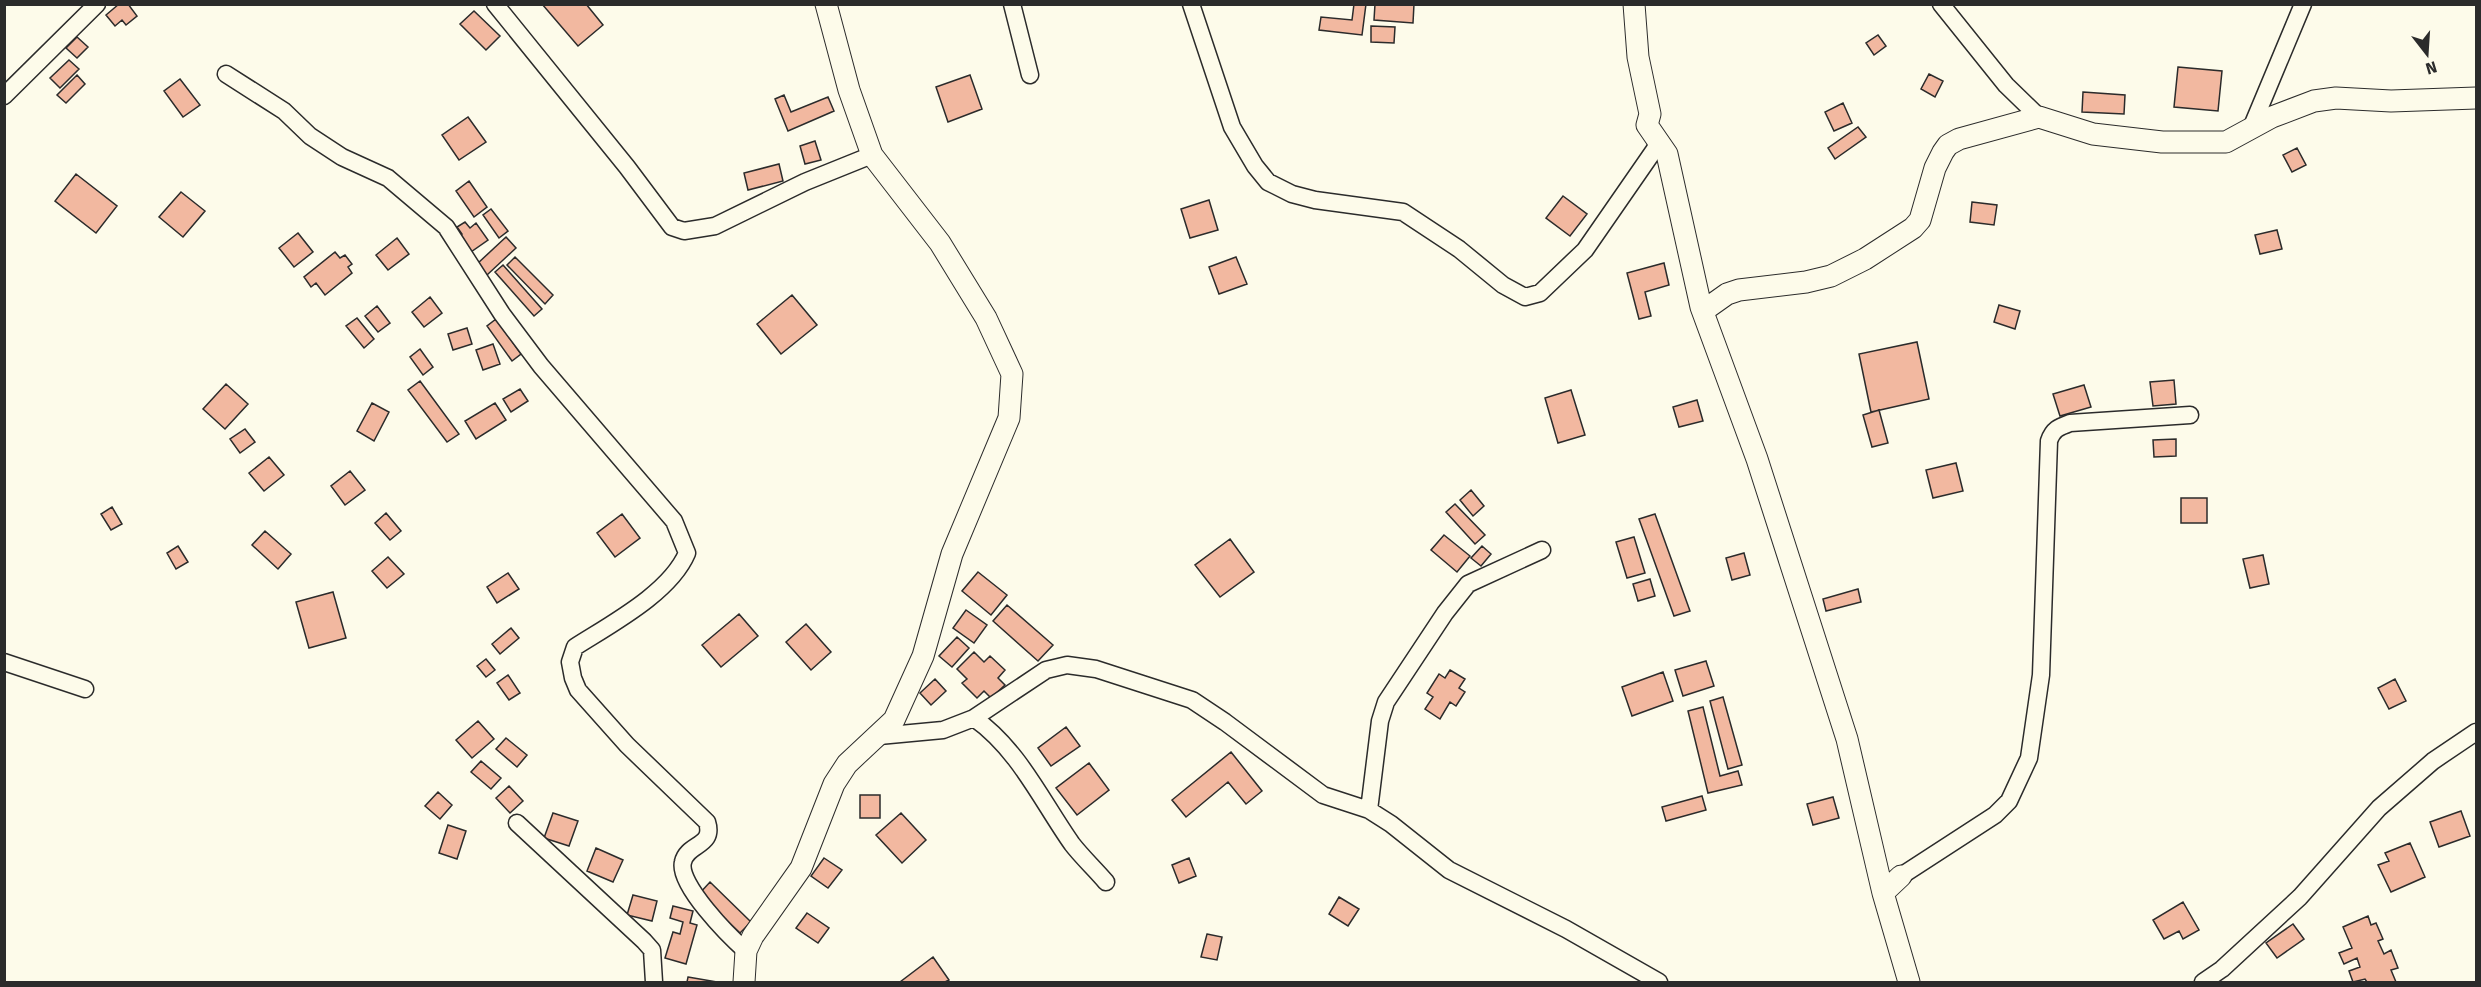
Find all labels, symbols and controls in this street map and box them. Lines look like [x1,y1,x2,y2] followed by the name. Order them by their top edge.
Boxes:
[2397,24,2457,84] north arrow
[2423,57,2439,79] text: N

